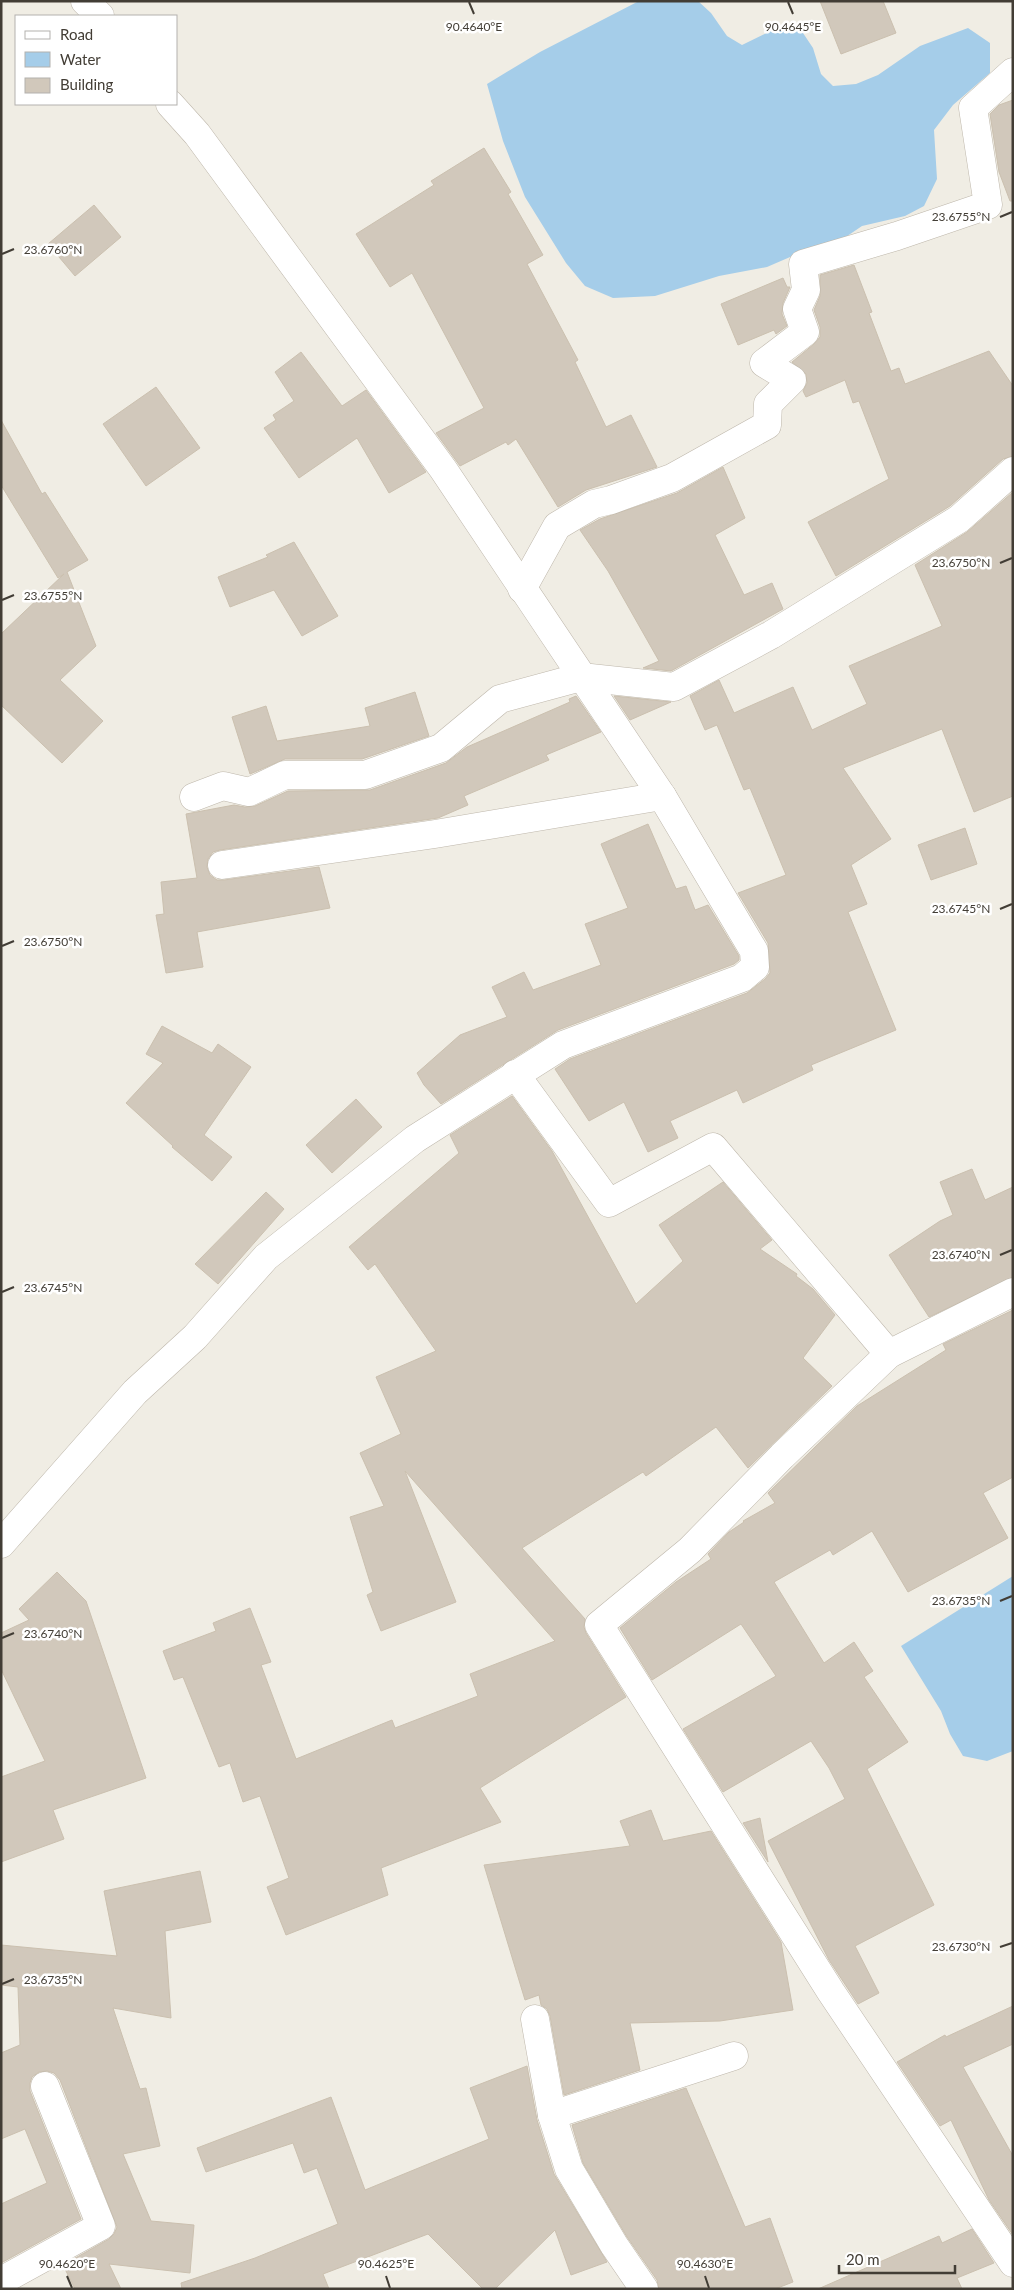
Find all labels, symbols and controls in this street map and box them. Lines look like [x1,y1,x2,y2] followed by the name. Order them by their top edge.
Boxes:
[15,15,178,105] legend
[446,19,502,34] text: 90.4640°E
[765,19,821,34] text: 90.4645°E
[60,25,93,43] text: Road
[60,50,101,68] text: Water
[60,75,113,93] text: Building
[932,209,990,224] text: 23.6755°N
[24,242,82,257] text: 23.6760°N
[932,555,990,570] text: 23.6750°N
[24,588,82,603] text: 23.6755°N
[932,901,990,916] text: 23.6745°N
[24,934,82,949] text: 23.6750°N
[932,1247,990,1262] text: 23.6740°N
[24,1280,82,1295] text: 23.6745°N
[932,1593,990,1608] text: 23.6735°N
[24,1626,82,1641] text: 23.6740°N
[932,1939,990,1954] text: 23.6730°N
[24,1972,82,1987] text: 23.6735°N
[839,2242,955,2274] scale bar
[846,2250,880,2268] text: 20 m
[39,2256,95,2271] text: 90.4620°E
[358,2256,414,2271] text: 90.4625°E
[677,2256,733,2271] text: 90.4630°E

